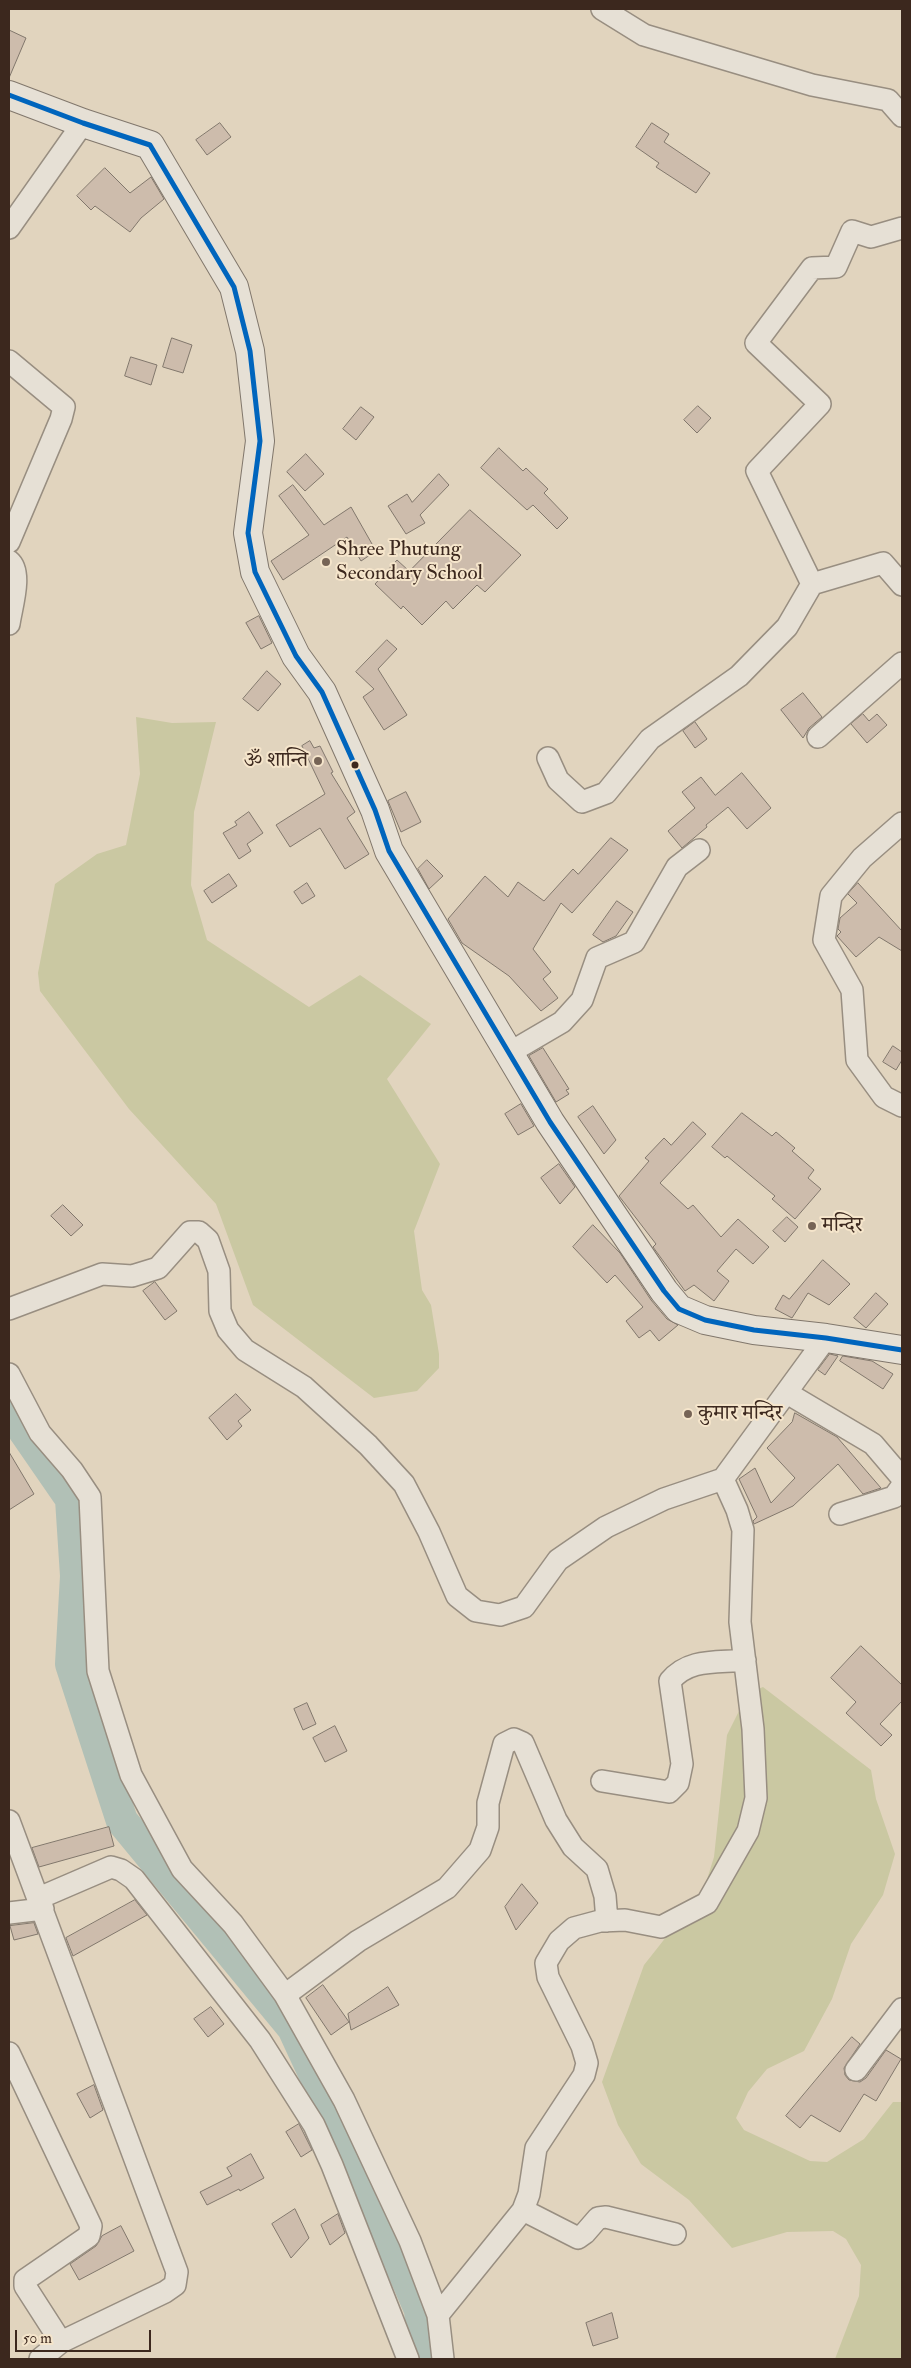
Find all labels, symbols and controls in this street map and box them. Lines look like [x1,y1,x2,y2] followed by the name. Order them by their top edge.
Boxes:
[336,537,483,587] place label: Shree Phutung Secondary School
[320,556,332,568] marker: Shree Phutung Secondary School
[243,748,308,774] place label: ॐ शान्ति
[312,755,324,767] marker: ॐ शान्ति
[350,760,360,770] unlabelled marker
[822,1213,862,1239] place label: मन्दिर
[806,1220,818,1232] marker: मन्दिर
[698,1401,782,1427] place label: कुमार मन्दिर
[682,1408,694,1420] marker: कुमार मन्दिर
[18,2320,154,2352] scale bar
[23,2329,52,2348] text: 50 m

